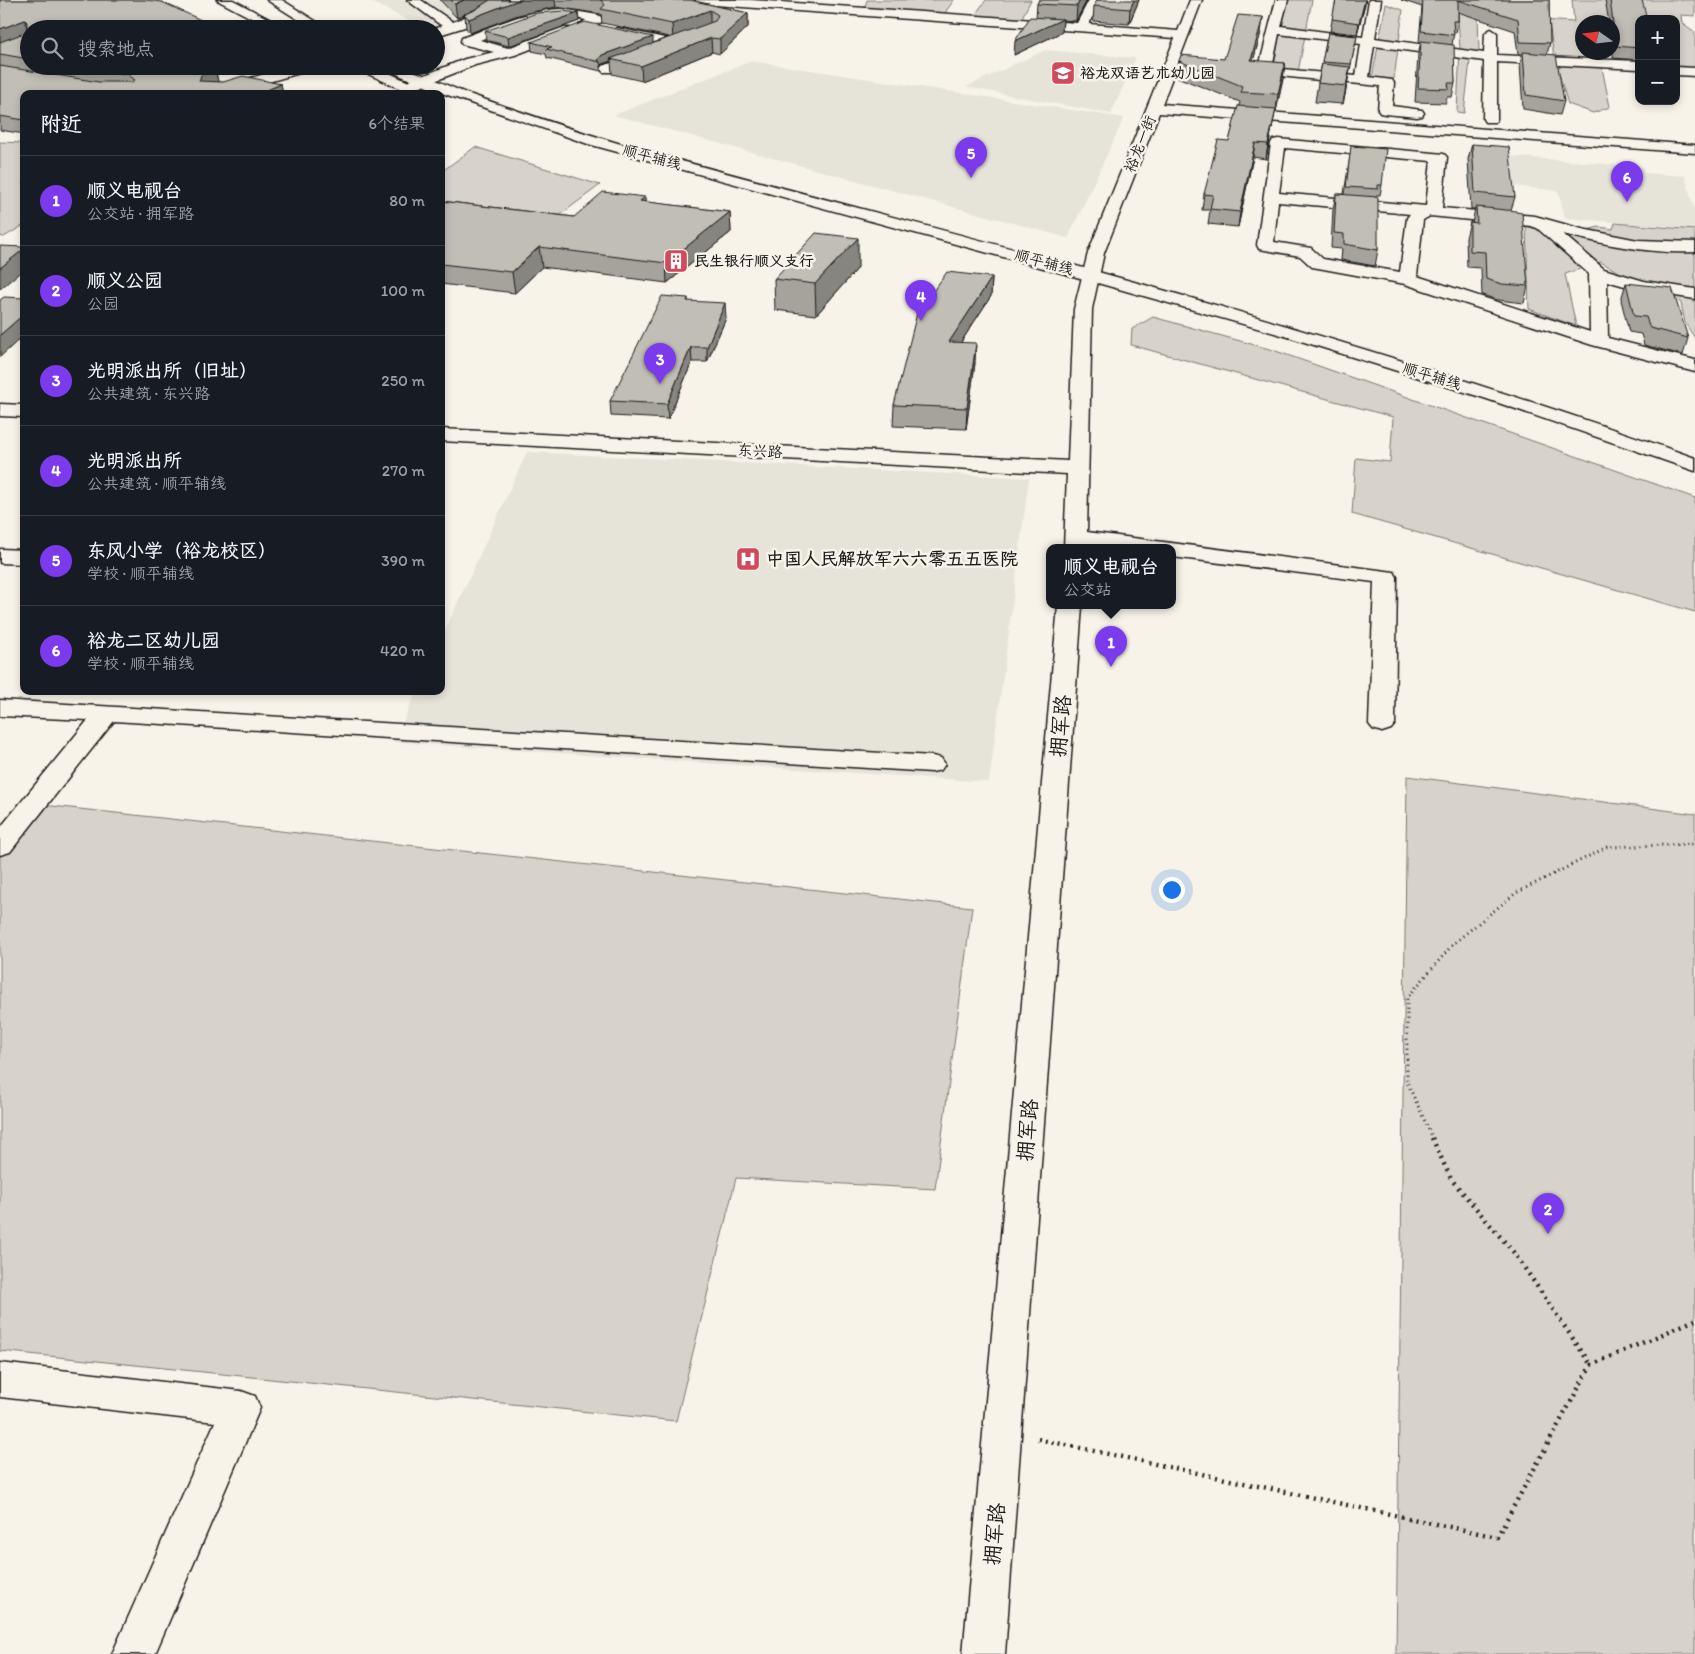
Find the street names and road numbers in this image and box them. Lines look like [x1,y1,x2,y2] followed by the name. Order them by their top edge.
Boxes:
[1120,113,1160,175] street label: 裕龙一街
[621,141,683,173] street label: 顺平辅线
[1013,246,1075,278] street label: 顺平辅线
[1401,359,1463,393] street label: 顺平辅线
[737,441,783,461] street label: 东兴路
[1045,694,1075,758] street label: 拥军路
[1012,1098,1042,1162] street label: 拥军路
[979,1502,1009,1566] street label: 拥军路

